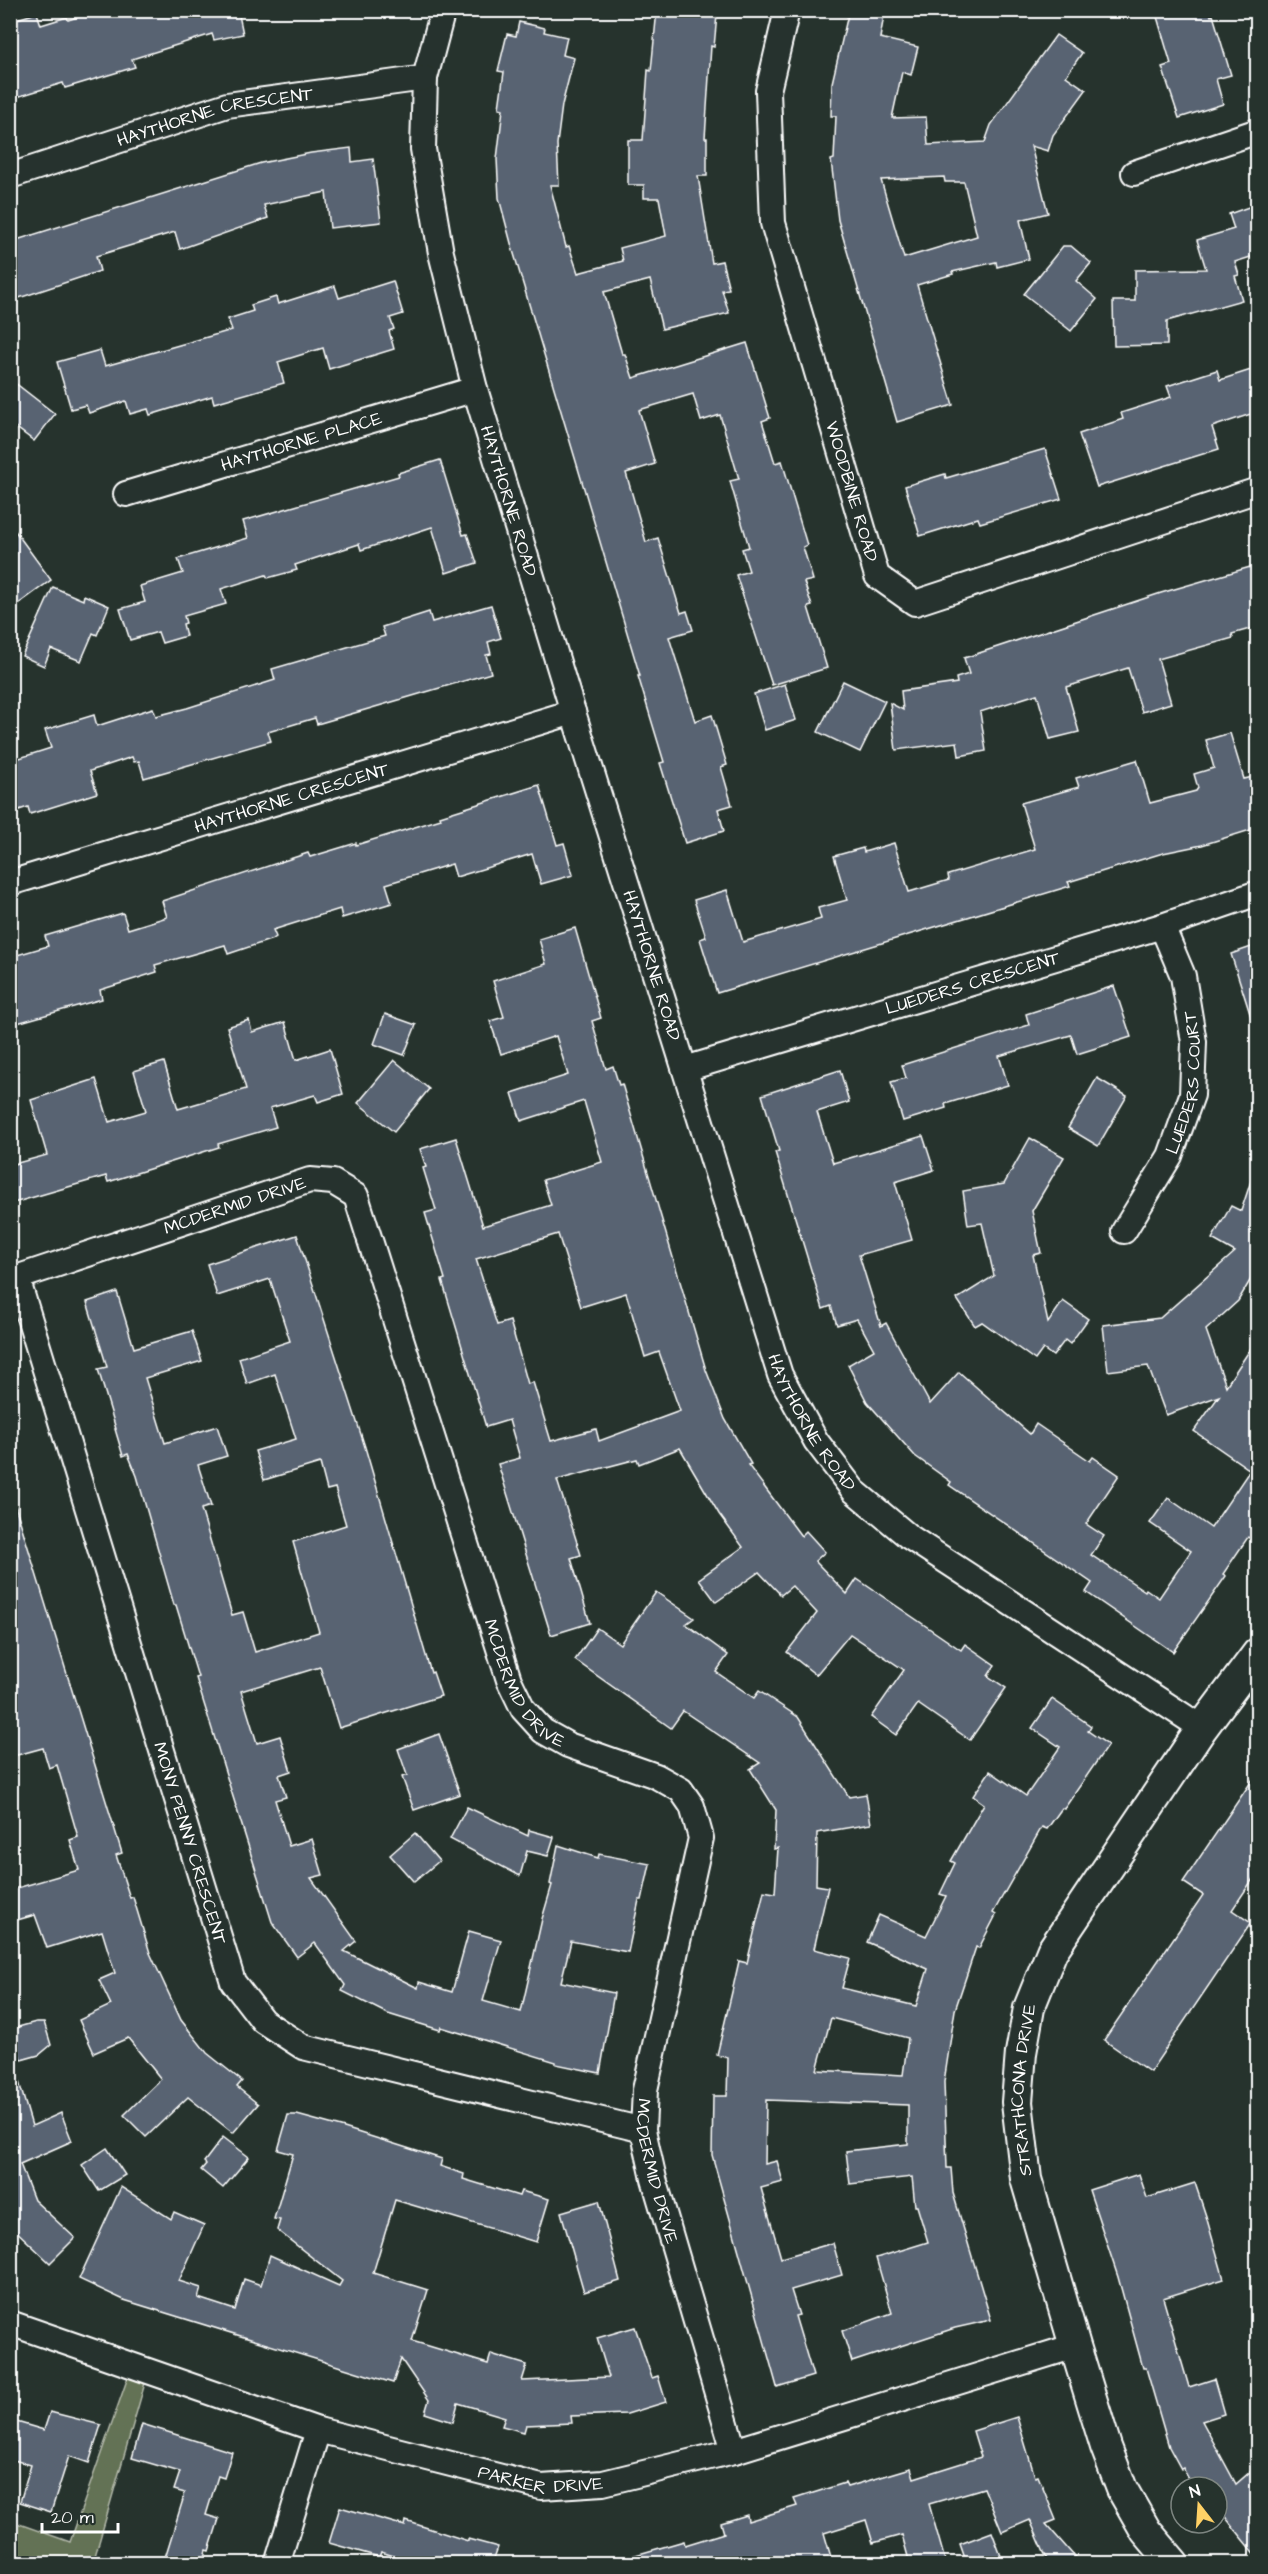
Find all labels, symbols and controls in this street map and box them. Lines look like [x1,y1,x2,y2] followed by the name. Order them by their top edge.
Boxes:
[114,81,315,153] street label: HAYTHORNE CRESCENT
[218,406,385,478] street label: HAYTHORNE PLACE
[819,418,884,565] street label: WOODBINE ROAD
[474,423,543,580] street label: HAYTHORNE ROAD
[191,756,392,839] street label: HAYTHORNE CRESCENT
[616,887,687,1044] street label: HAYTHORNE ROAD
[882,945,1064,1021] street label: LUEDERS CRESCENT
[1160,1008,1207,1158] street label: LUEDERS COURT
[161,1170,310,1241] street label: MCDERMID DRIVE
[761,1351,862,1497] street label: HAYTHORNE ROAD
[478,1616,570,1754] street label: MCDERMID DRIVE
[147,1739,233,1948] street label: MONY PENNY CRESCENT
[1005,2002,1043,2177] street label: STRATHCONA DRIVE
[629,2098,684,2247] street label: MCDERMID DRIVE
[475,2459,604,2501] street label: PARKER DRIVE
[1169,2475,1229,2535] north arrow
[1187,2480,1203,2504] text: N
[42,2496,118,2534] scale bar
[51,2505,94,2530] text: 20 m

